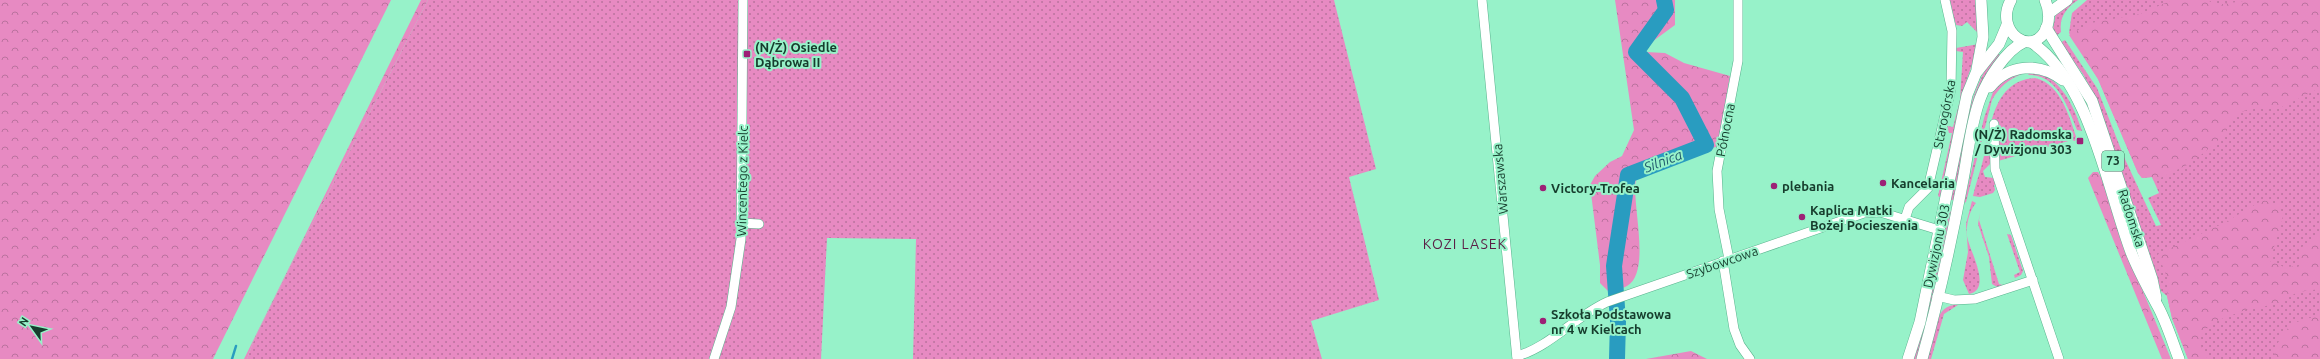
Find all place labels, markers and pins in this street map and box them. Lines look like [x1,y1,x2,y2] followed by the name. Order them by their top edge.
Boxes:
[755,40,837,70] place label: (N/Ż) Osiedle Dąbrowa II
[742,49,752,59] marker: (N/Ż) Osiedle Dąbrowa II
[1974,127,2072,156] place label: (N/Ż) Radomska / Dywizjonu 303
[2075,136,2085,146] marker: (N/Ż) Radomska / Dywizjonu 303
[1891,176,1955,190] place label: Kancelaria
[1878,178,1888,188] marker: Kancelaria
[1782,179,1834,193] place label: plebania
[1551,181,1640,195] place label: Victory-Trofea
[1769,181,1779,191] marker: plebania
[1538,183,1548,193] marker: Victory-Trofea
[1810,203,1918,232] place label: Kaplica Matki Bożej Pocieszenia
[1797,212,1807,222] marker: Kaplica Matki Bożej Pocieszenia
[1551,307,1671,336] place label: Szkoła Podstawowa nr 4 w Kielcach
[1538,316,1548,326] marker: Szkoła Podstawowa nr 4 w Kielcach

